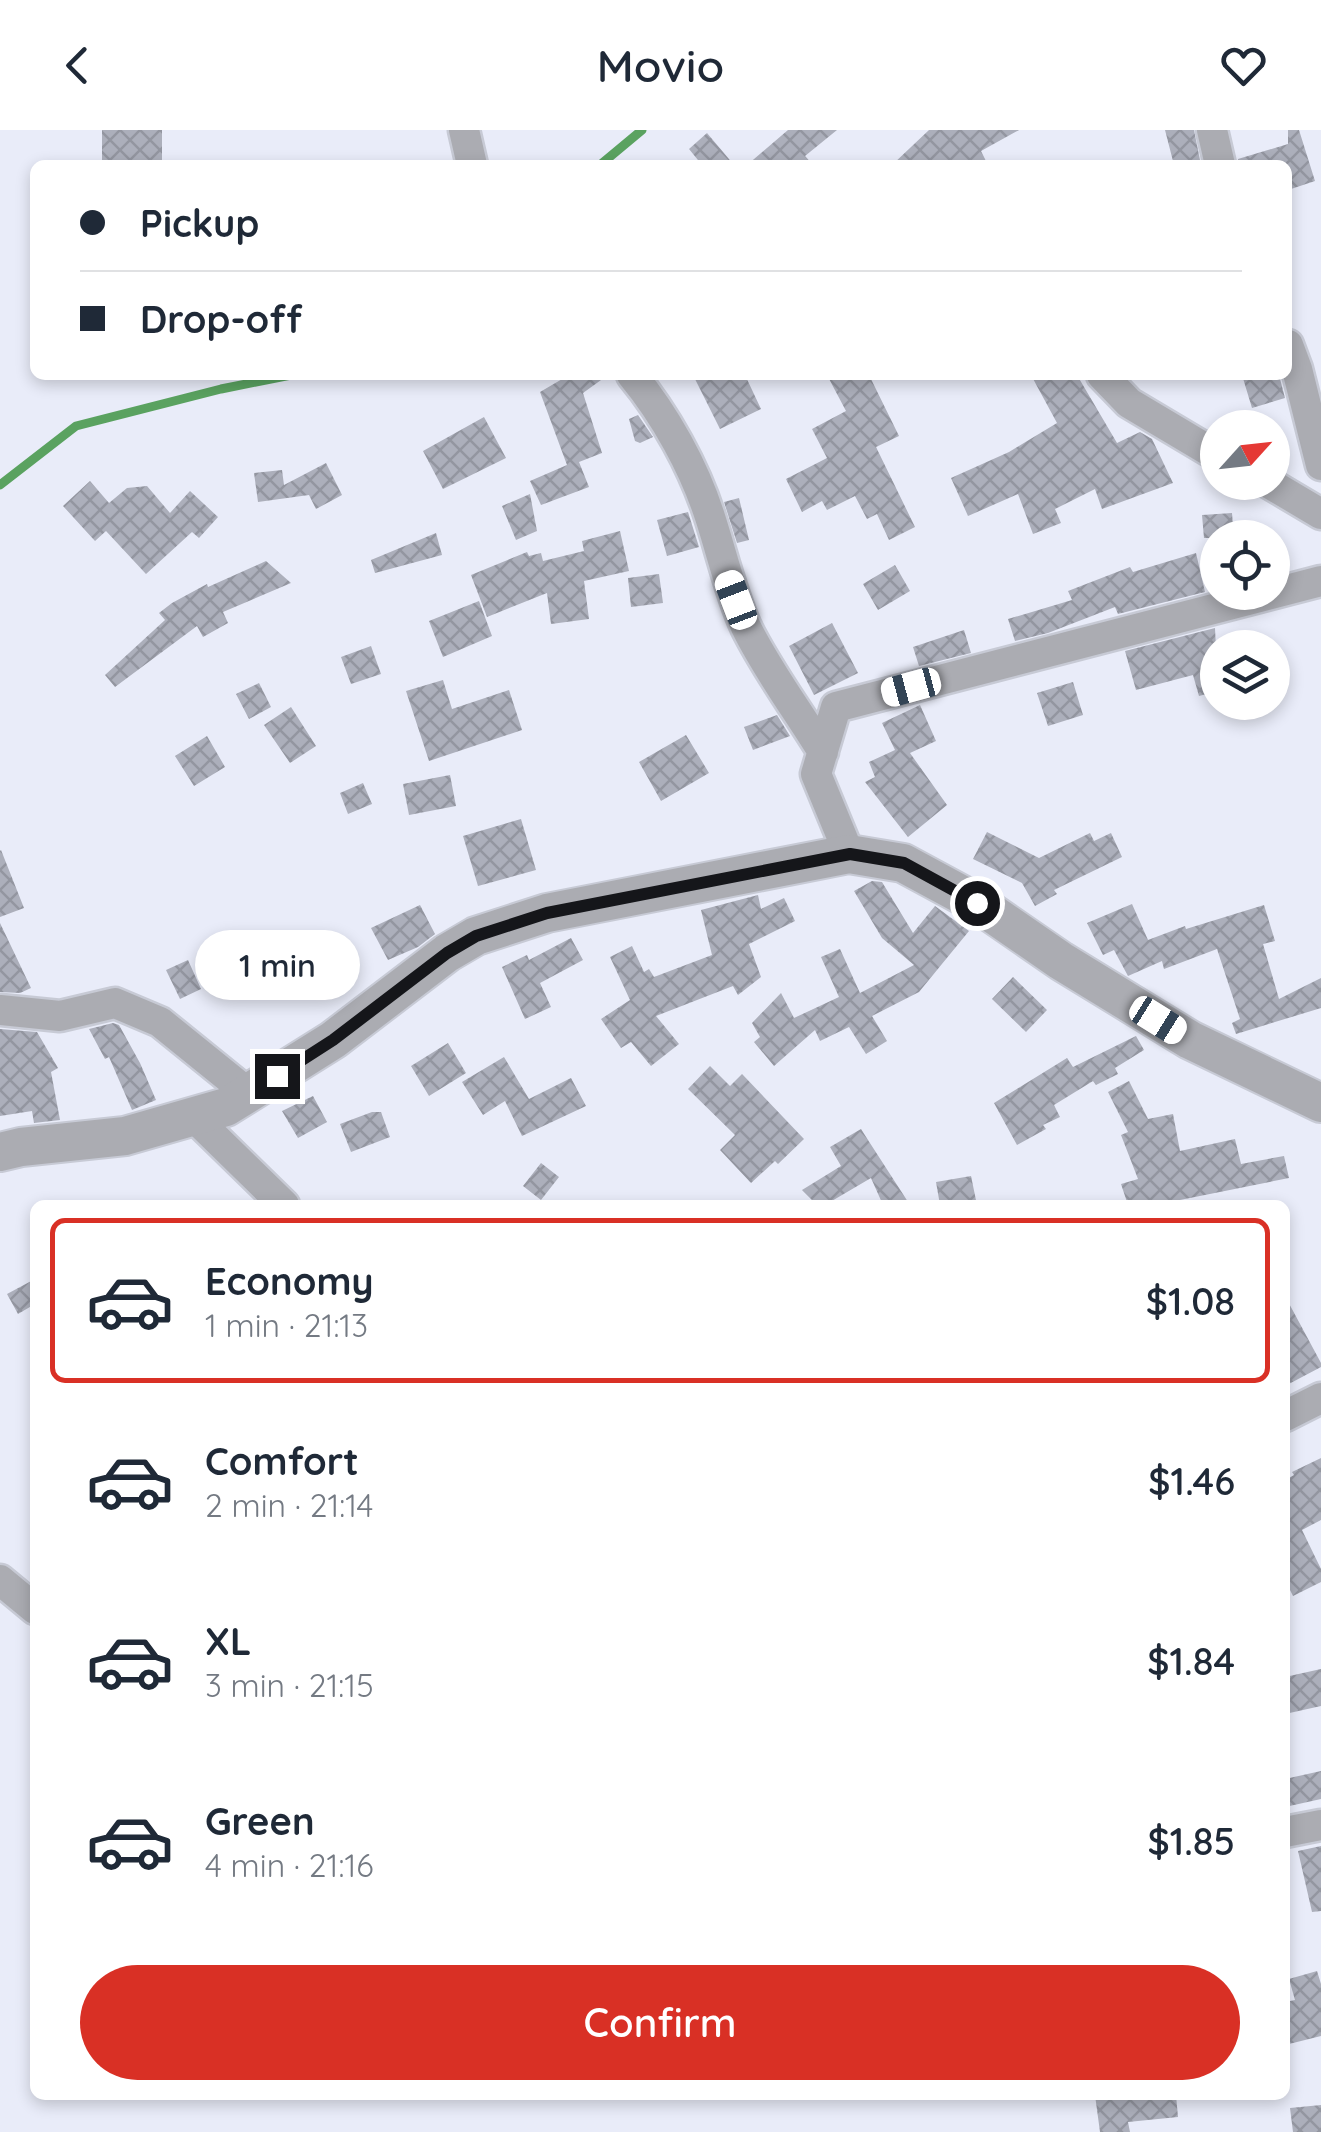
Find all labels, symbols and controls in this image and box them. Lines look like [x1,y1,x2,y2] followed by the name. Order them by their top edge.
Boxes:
[597,37,724,93] text: Movio
[50,38,105,93] icon: back
[1216,38,1271,93] icon: heart
[140,199,259,247] text: Pickup
[140,295,302,343] text: Drop-off
[1200,410,1290,500] north arrow
[1200,410,1290,720] map controls
[1200,520,1290,610] button: locate
[711,567,761,633] car
[1200,630,1290,720] button: layers
[878,665,944,709] car
[955,881,1000,926] route start
[194,931,360,1001] callout: 1 min
[239,945,316,985] text: 1 min
[1125,991,1191,1049] car
[255,1054,300,1099] route end
[85,1256,175,1346] icon: car
[205,1257,374,1305] text: Economy
[1146,1277,1235,1325] text: $1.08
[205,1305,368,1345] text: 1 min · 21:13
[85,1436,175,1526] icon: car
[205,1437,359,1485] text: Comfort
[1148,1457,1235,1505] text: $1.46
[205,1485,373,1525] text: 2 min · 21:14
[85,1616,175,1706] icon: car
[205,1617,251,1665] text: XL
[1147,1637,1235,1685] text: $1.84
[205,1665,374,1705] text: 3 min · 21:15
[85,1796,175,1886] icon: car
[205,1797,315,1845] text: Green
[1147,1817,1235,1865] text: $1.85
[205,1845,373,1885] text: 4 min · 21:16
[80,1965,1240,2080] button: Confirm

